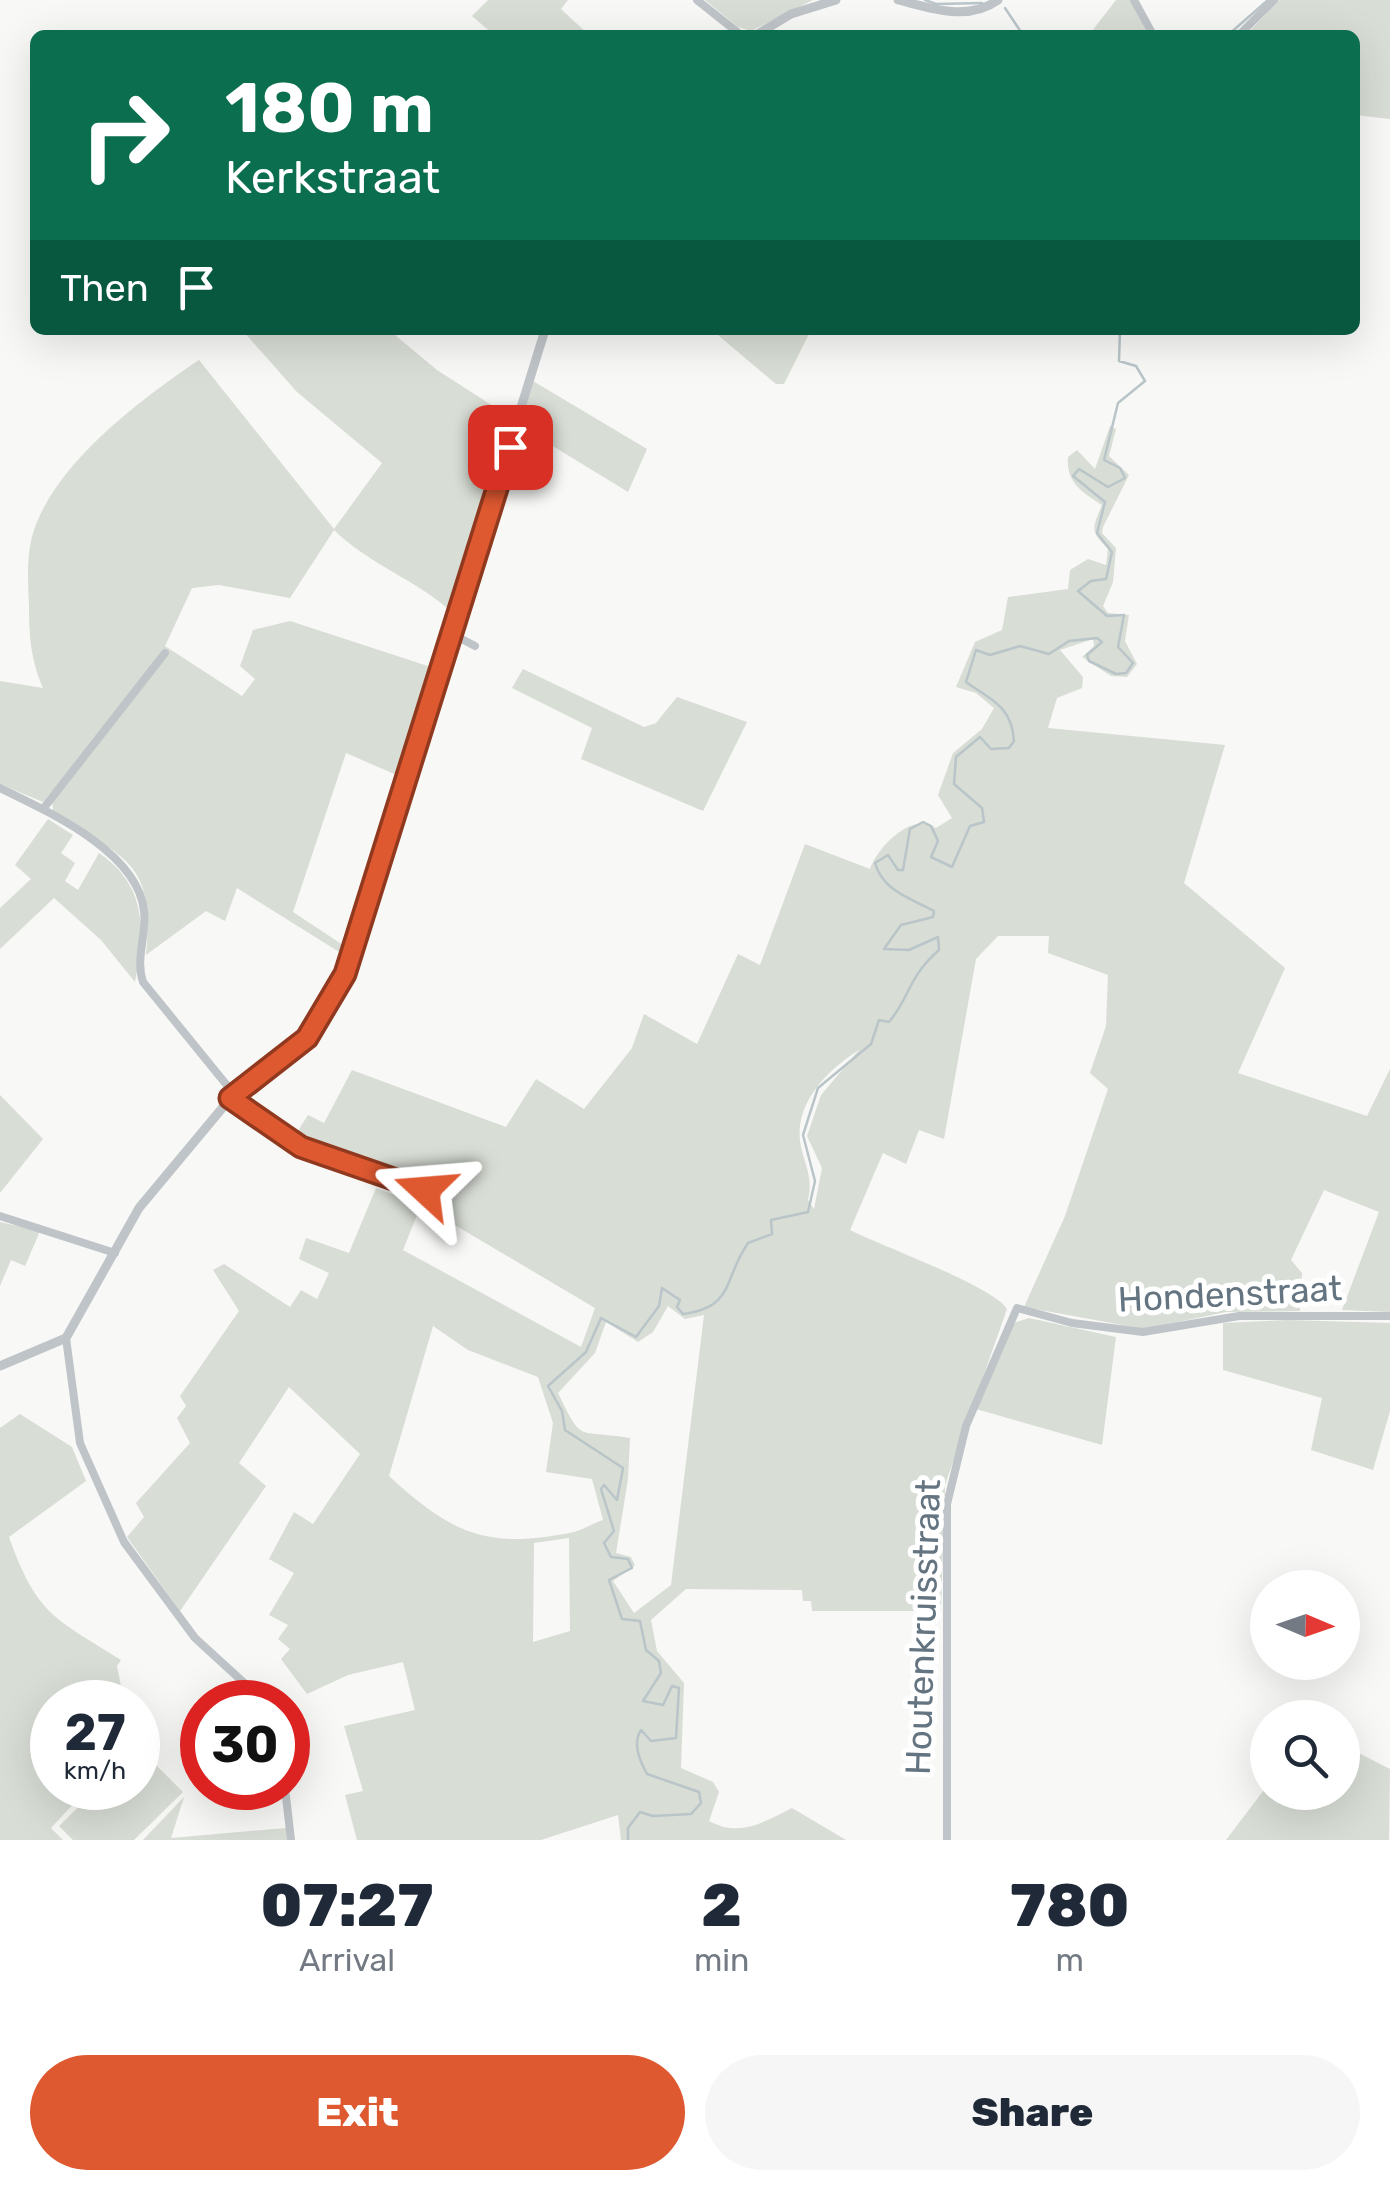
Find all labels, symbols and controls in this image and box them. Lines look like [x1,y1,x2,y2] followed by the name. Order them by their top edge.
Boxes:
[225,67,434,150] text: 180 m
[60,70,190,200] icon: right
[225,151,440,204] text: Kerkstraat
[169,260,224,315] icon: arrive
[60,265,149,311] text: Then
[468,405,553,490] pin
[483,420,538,475] icon: arrive
[373,1138,477,1242] position arrow
[1117,1267,1343,1321] street label: Hondenstraat
[897,1478,949,1776] street label: Houtenkruisstraat
[1250,1570,1360,1680] north arrow
[1250,1570,1360,1810] map controls
[180,1680,310,1810] speed limit sign: 30
[1250,1700,1360,1810] button: search
[64,1703,126,1763] text: 27
[64,1756,126,1785] text: km/h
[261,1870,433,1941] text: 07:27
[701,1870,742,1941] text: 2
[1010,1870,1130,1941] text: 780
[299,1941,395,1979] text: Arrival
[694,1941,749,1979] text: min
[1056,1941,1084,1979] text: m
[30,2055,685,2170] button: Exit
[705,2055,1360,2170] button: Share

